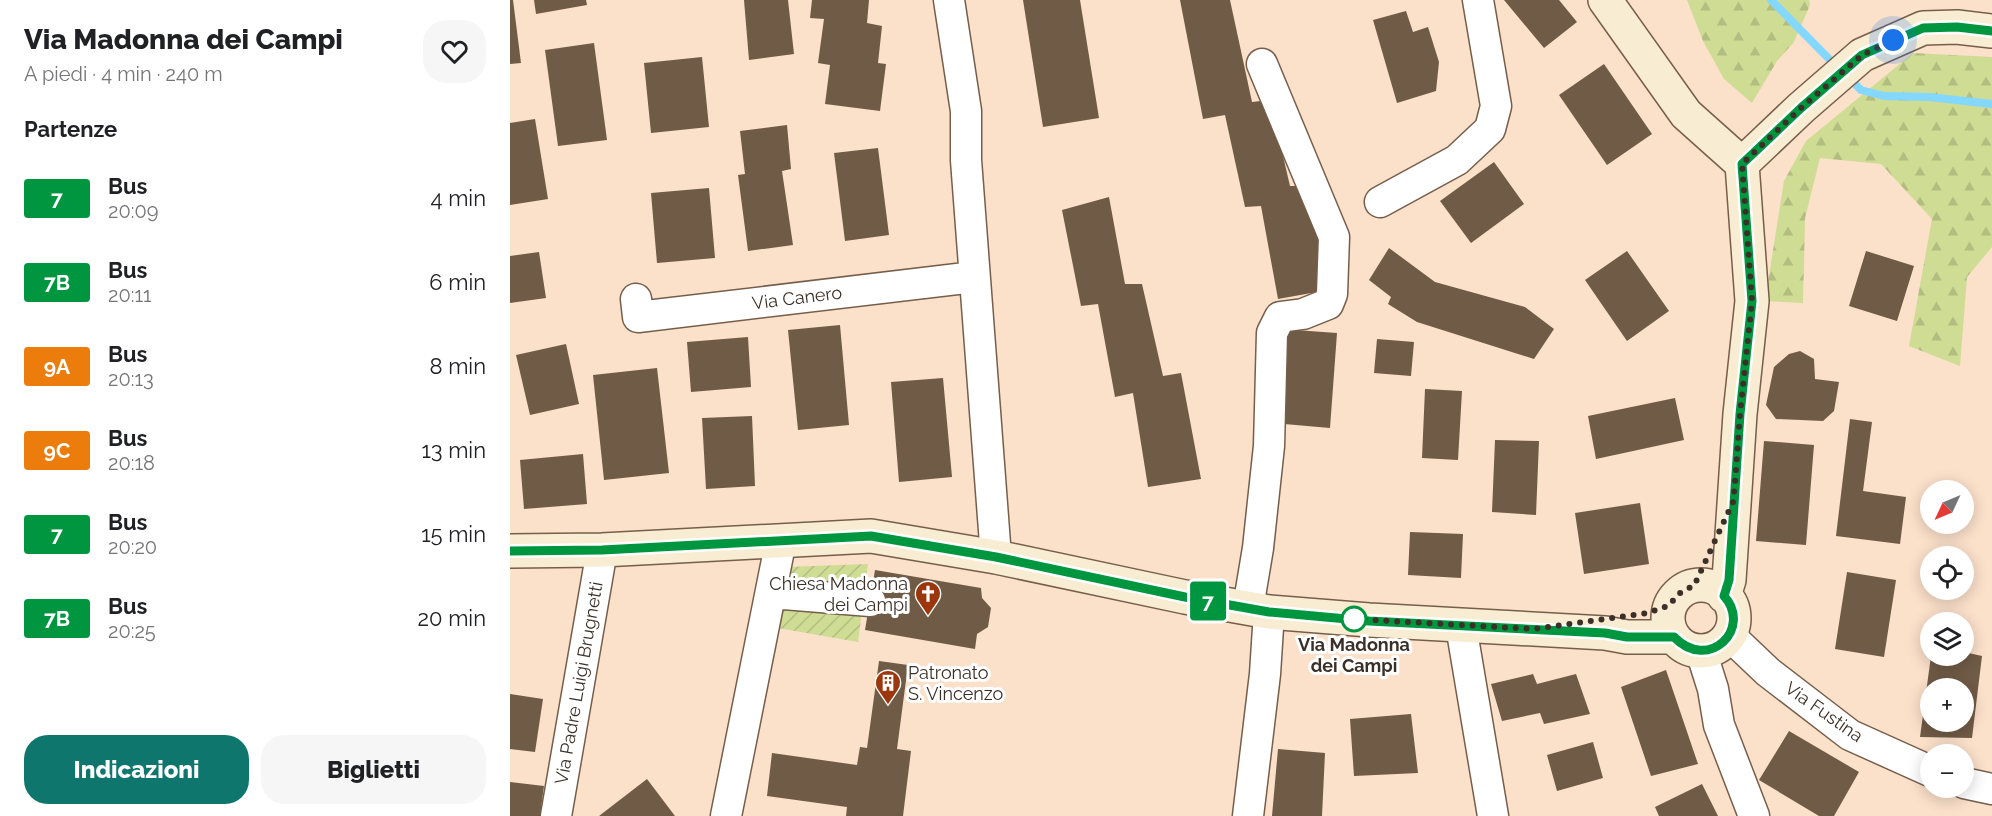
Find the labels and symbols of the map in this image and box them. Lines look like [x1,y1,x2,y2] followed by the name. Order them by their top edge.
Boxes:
[1878,25,1908,55] your location
[751,282,843,313] street label: Via Canero
[1920,480,1974,534] north arrow
[769,573,908,615] place label: Chiesa Madonna dei Campi
[913,579,943,617] church icon: Chiesa Madonna dei Campi
[550,580,607,786] street label: Via Padre Luigi Brugnetti
[1188,582,1228,620] line badge: 7
[1341,606,1367,632] marker: Via Madonna dei Campi
[1298,634,1410,676] place label: Via Madonna dei Campi
[908,662,1003,704] place label: Patronato S. Vincenzo
[873,668,903,706] building icon: Patronato S. Vincenzo
[1781,677,1867,746] street label: Via Fustina

